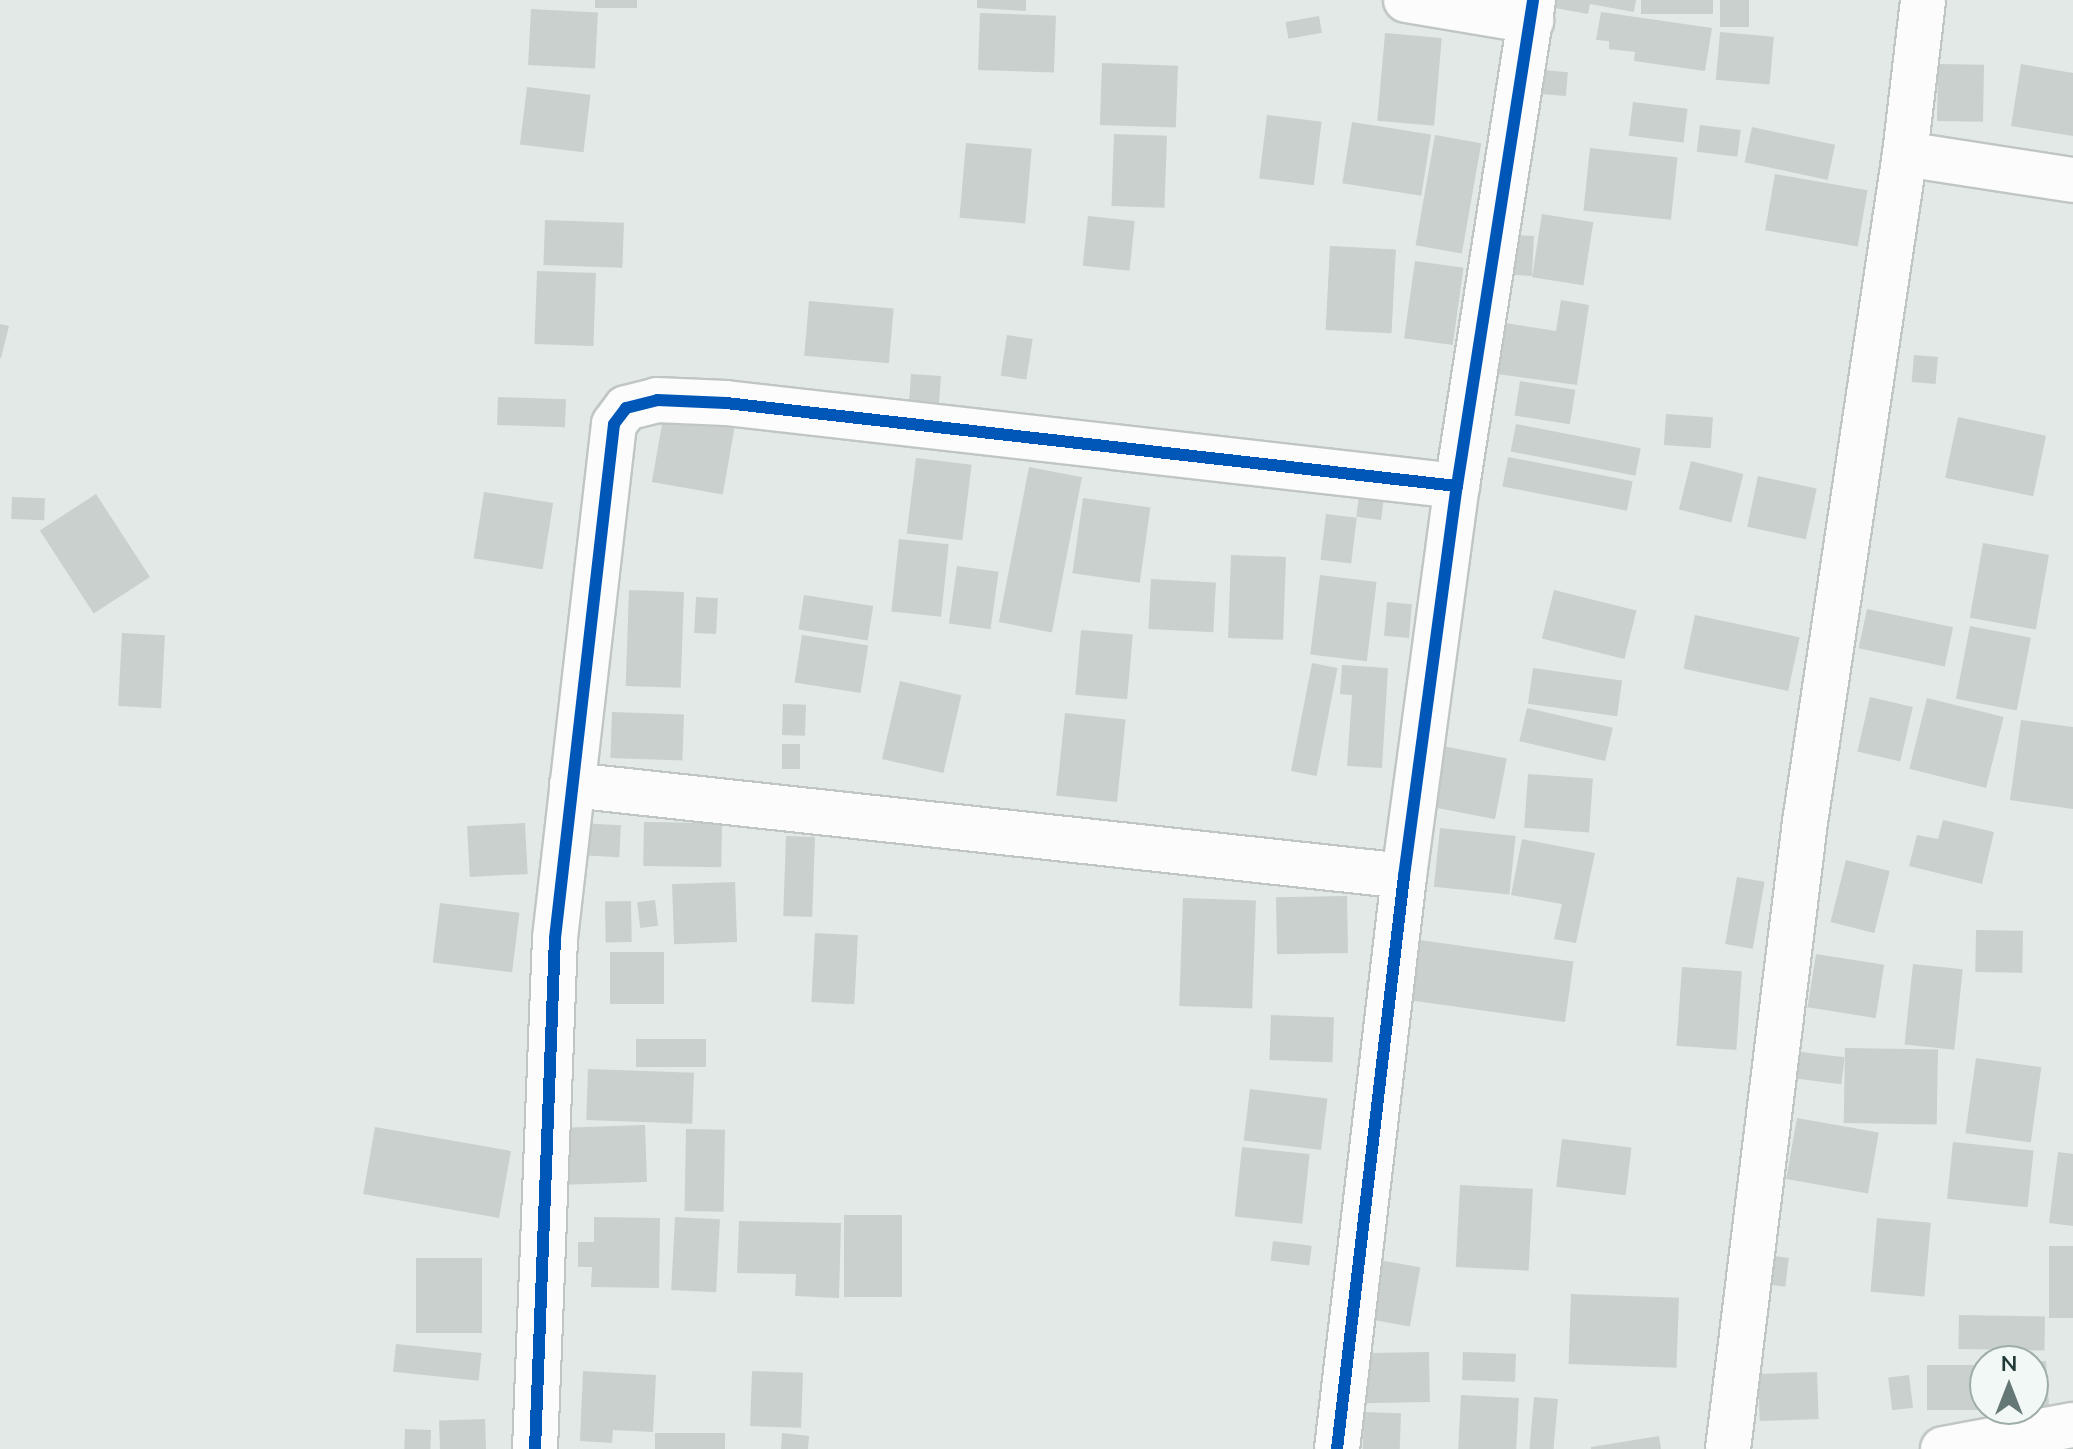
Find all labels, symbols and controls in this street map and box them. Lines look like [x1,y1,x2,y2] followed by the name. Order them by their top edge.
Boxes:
[1969,1345,2049,1425] north arrow
[2001,1349,2017,1377] text: N

